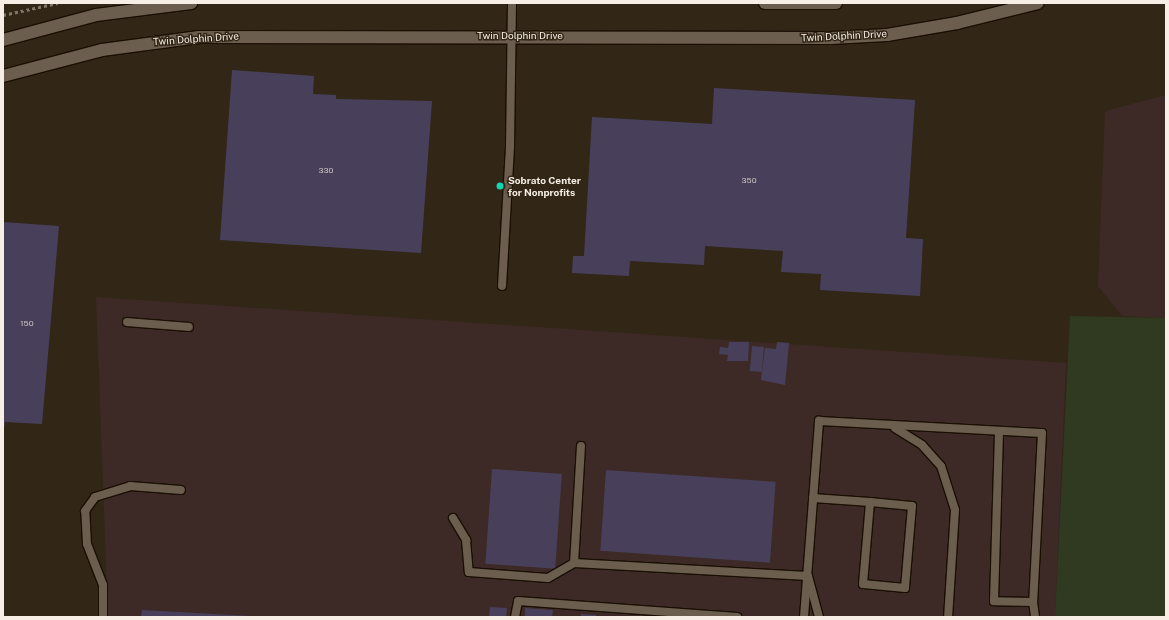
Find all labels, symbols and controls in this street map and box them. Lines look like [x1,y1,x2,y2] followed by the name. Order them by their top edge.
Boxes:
[801,28,887,44] street label: Twin Dolphin Drive
[153,30,239,48] street label: Twin Dolphin Drive
[477,30,563,42] street label: Twin Dolphin Drive
[319,166,333,176] house number: 330
[508,174,581,198] place label: Sobrato Center for Nonprofits
[741,176,757,186] house number: 350
[495,181,505,191] marker: Sobrato Center for Nonprofits
[20,319,34,329] house number: 150

